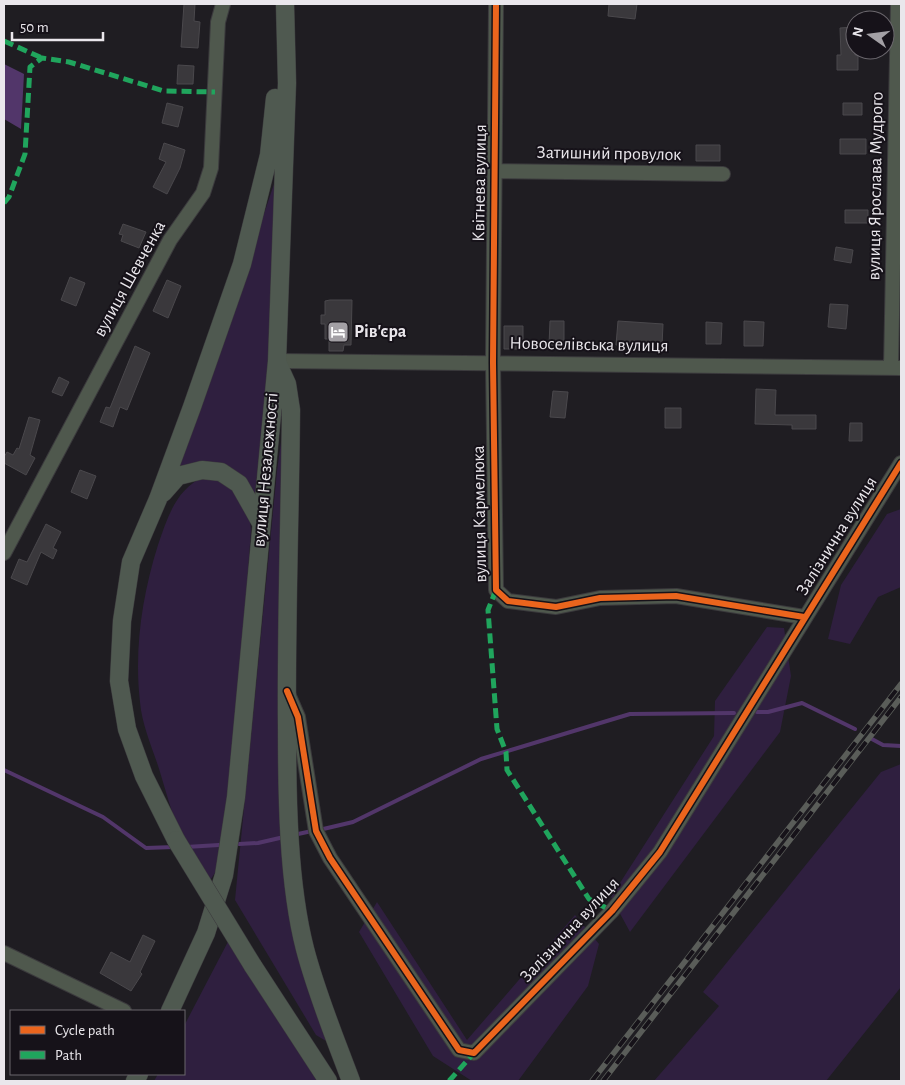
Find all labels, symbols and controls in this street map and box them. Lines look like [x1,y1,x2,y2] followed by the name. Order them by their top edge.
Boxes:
[12,10,104,42] scale bar
[845,10,895,60] north arrow
[20,20,49,35] text: 50 m
[850,26,866,39] text: N
[865,92,887,280] street label: вулиця Ярослава Мудрого
[470,124,490,242] street label: Квітнева вулиця
[536,144,682,164] street label: Затишний провулок
[91,218,169,340] street label: вулиця Шевченка
[326,320,350,344] hotel icon: Рів'єра
[354,323,407,341] place label: Рів'єра
[509,335,669,355] street label: Новоселівська вулиця
[250,392,282,548] street label: вулиця Незалежності
[470,445,490,583] street label: вулиця Кармелюка
[793,473,881,599] street label: Залізнична вулиця
[517,874,623,986] street label: Залізнична вулиця
[10,1010,185,1075] legend
[55,1023,115,1038] text: Cycle path
[55,1048,82,1063] text: Path

